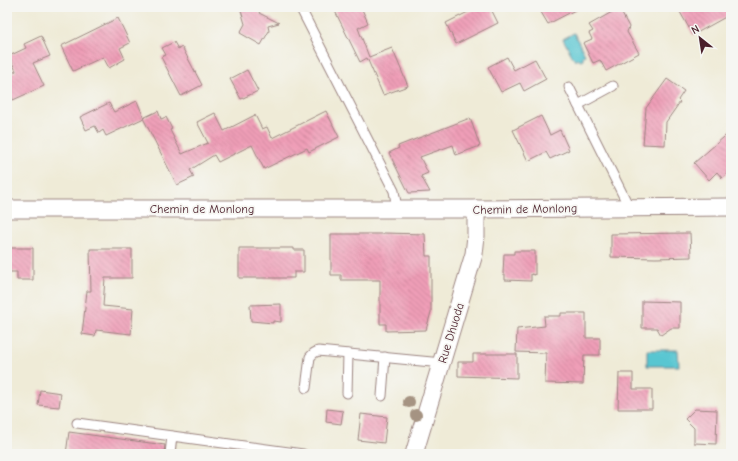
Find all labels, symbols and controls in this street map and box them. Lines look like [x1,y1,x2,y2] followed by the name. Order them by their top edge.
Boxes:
[680,18,720,58] north arrow
[689,22,702,37] text: N
[473,201,577,217] street label: Chemin de Monlong
[150,202,254,216] street label: Chemin de Monlong
[435,301,467,365] street label: Rue Dhuoda

